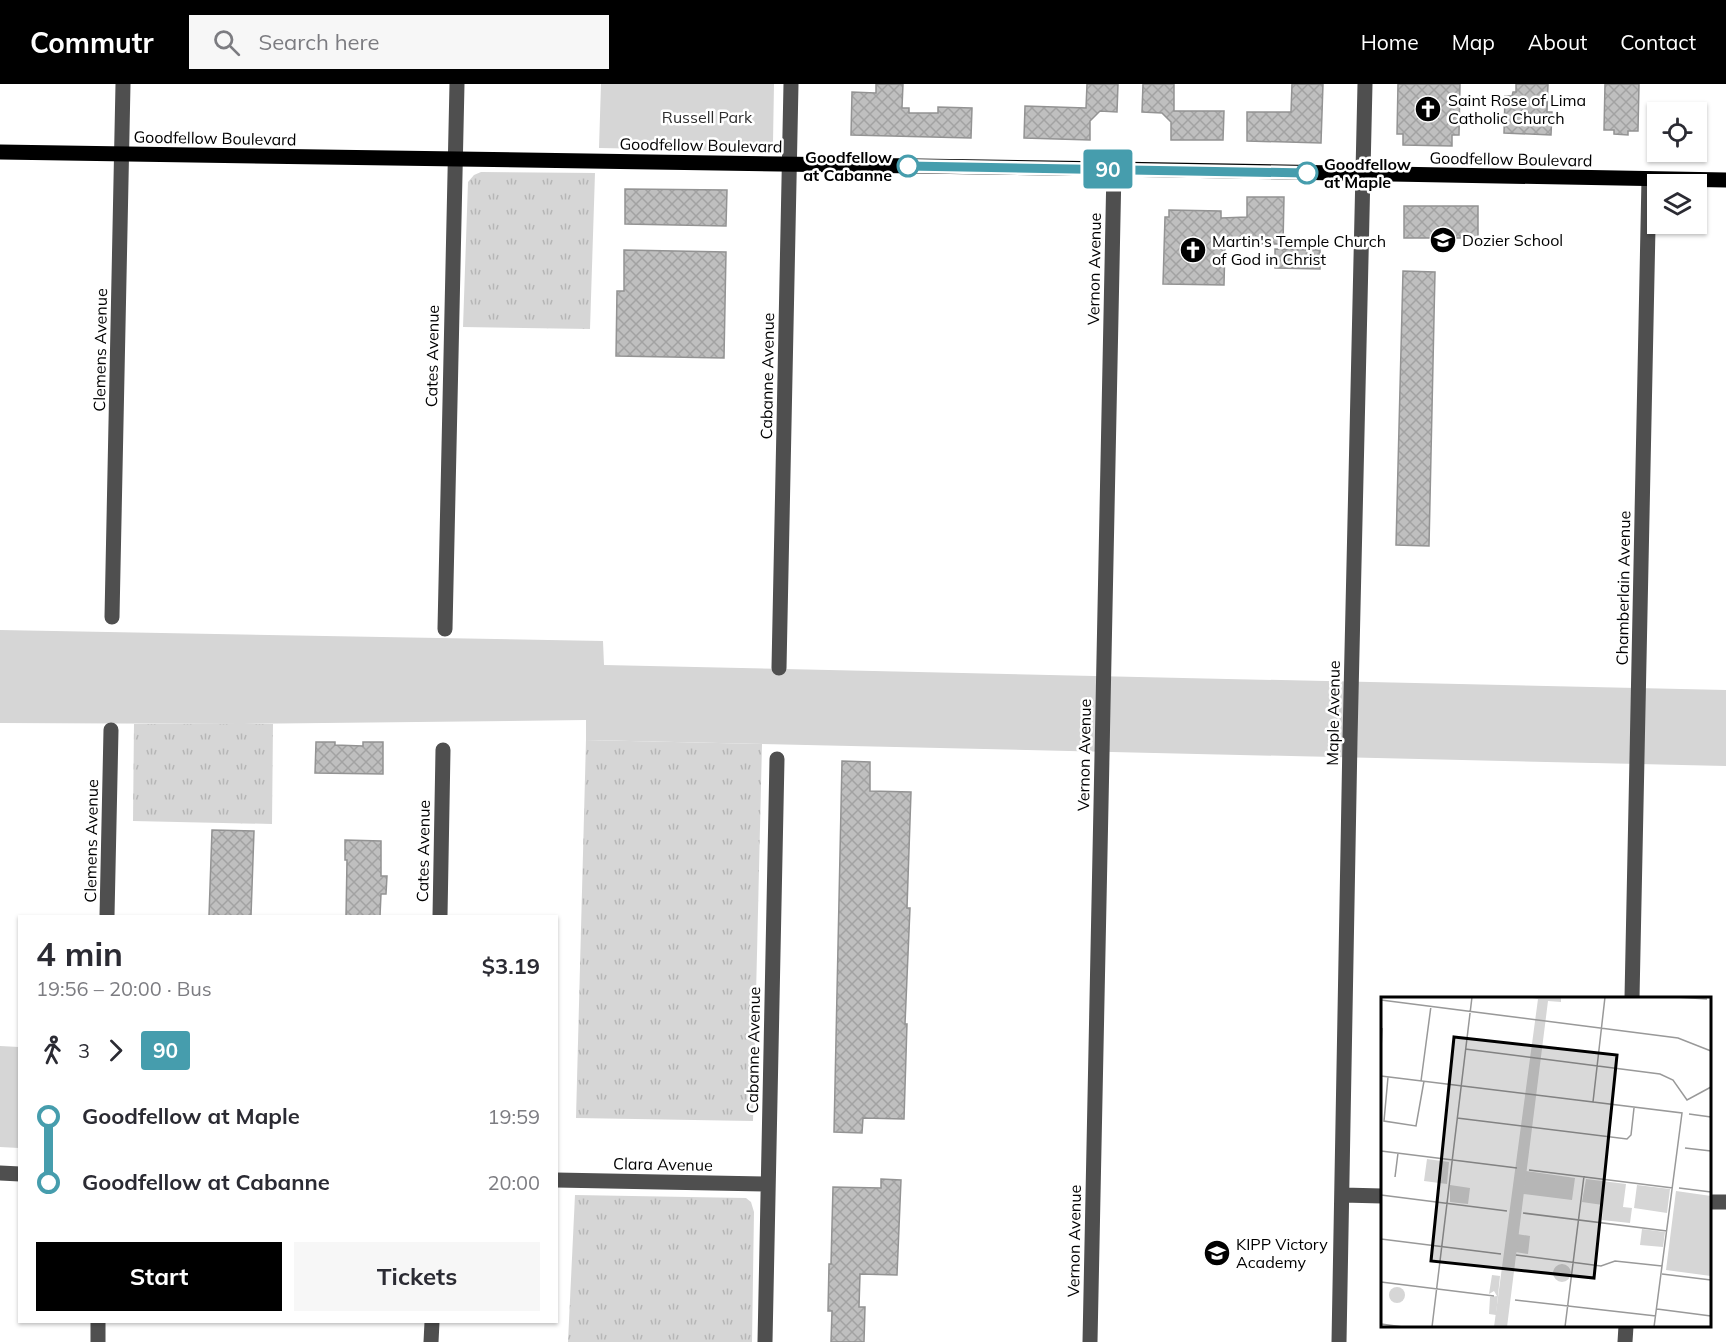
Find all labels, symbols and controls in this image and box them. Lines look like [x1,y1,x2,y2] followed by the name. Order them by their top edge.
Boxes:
[189,15,609,69] search box
[30,25,153,60] text: Commutr
[210,26,243,59] icon: search
[258,28,379,56] text: Search here
[1361,29,1419,55] text: Home
[1452,29,1495,55] text: Map
[1528,29,1587,55] text: About
[1620,29,1696,55] text: Contact
[1448,90,1586,128] place label: Saint Rose of Lima Catholic Church
[1413,94,1443,124] church icon: Saint Rose of Lima Catholic Church
[1647,102,1707,234] map controls
[1647,102,1707,162] button: locate
[662,107,753,127] park label: Russell Park
[133,127,297,149] street label: Goodfellow Boulevard
[619,134,783,156] street label: Goodfellow Boulevard
[803,147,892,185] place label: Goodfellow at Cabanne
[1429,148,1593,170] street label: Goodfellow Boulevard
[1081,150,1135,188] line badge: 90
[1324,154,1411,192] place label: Goodfellow at Maple
[897,155,919,177] marker: Goodfellow at Cabanne
[1095,156,1121,182] text: 90
[1296,162,1318,184] marker: Goodfellow at Maple
[1647,174,1707,234] button: layers
[1083,213,1105,325] street label: Vernon Avenue
[1428,225,1458,255] school or university icon: Dozier School
[1462,230,1563,250] place label: Dozier School
[1212,231,1386,269] place label: Martin's Temple Church of God in Christ
[1178,235,1208,265] church icon: Martin's Temple Church of God in Christ
[89,288,111,412] street label: Clemens Avenue
[421,305,443,407] street label: Cates Avenue
[756,312,778,440] street label: Cabanne Avenue
[1612,511,1634,665] street label: Chamberlain Avenue
[1322,660,1344,766] street label: Maple Avenue
[1073,699,1095,811] street label: Vernon Avenue
[80,779,102,903] street label: Clemens Avenue
[412,800,434,902] street label: Cates Avenue
[36,933,123,974] text: 4 min
[482,952,540,980] text: $3.19
[36,976,212,1001] text: 19:56 – 20:00 · Bus
[742,986,764,1114] street label: Cabanne Avenue
[1381,997,1711,1327] inset map
[36,1034,69,1067] icon: walk
[99,1034,132,1067] icon: forward
[153,1037,178,1063] text: 90
[78,1038,90,1063] text: 3
[82,1102,300,1130] text: Goodfellow at Maple
[487,1104,540,1129] text: 19:59
[613,1153,713,1175] street label: Clara Avenue
[82,1168,330,1196] text: Goodfellow at Cabanne
[487,1170,540,1195] text: 20:00
[1063,1185,1085,1297] street label: Vernon Avenue
[1236,1234,1328,1272] place label: KIPP Victory Academy
[1202,1238,1232,1268] school or university icon: KIPP Victory Academy
[36,1242,282,1311] button: Start
[294,1242,540,1311] button: Tickets

